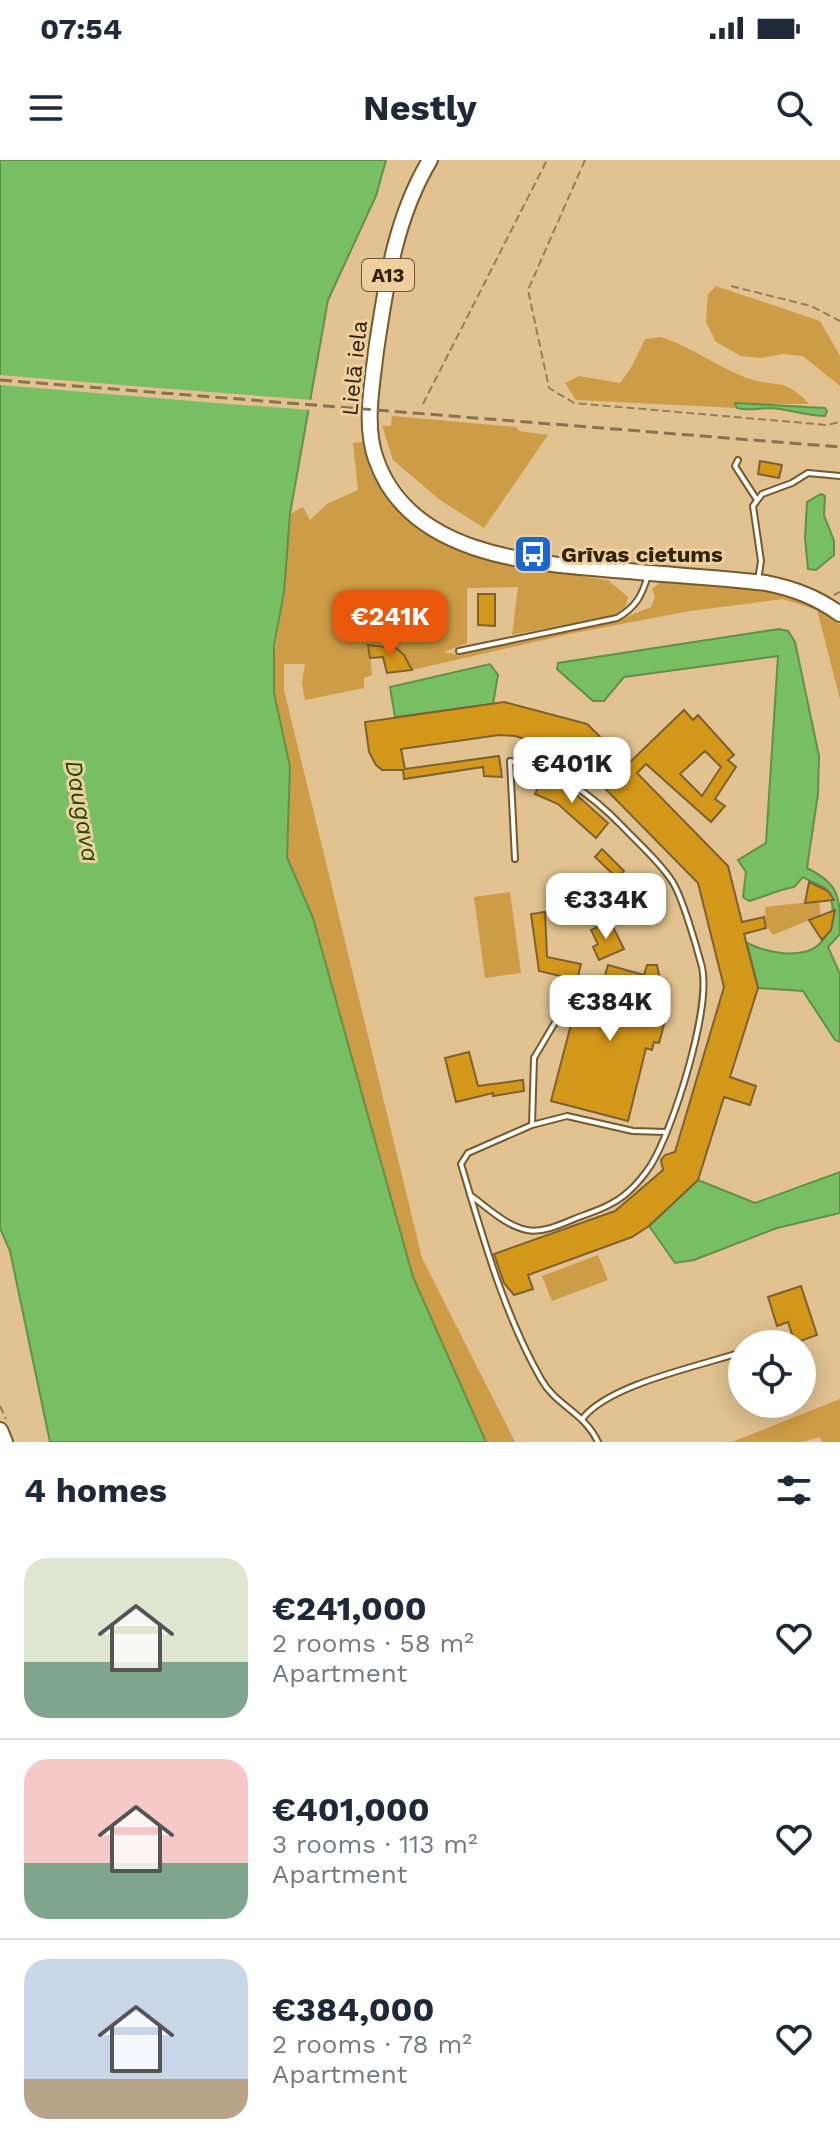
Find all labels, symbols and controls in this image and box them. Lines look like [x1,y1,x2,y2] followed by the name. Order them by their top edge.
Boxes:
[40,11,122,46] text: 07:54
[24,86,68,130] icon: menu
[772,86,816,130] icon: search
[363,87,477,129] text: Nestly
[362,259,414,291] road number: A13
[337,319,372,417] street label: Lielā iela
[512,533,554,575] bus stop icon: Grīvas cietums
[561,542,723,567] place label: Grīvas cietums
[334,590,446,658] pin: €241K
[351,601,429,631] text: €241K
[516,737,628,805] pin: €401K
[531,748,613,778] text: €401K
[59,758,105,864] water label: Daugava
[550,873,662,941] pin: €334K
[564,884,648,914] text: €334K
[554,975,666,1043] pin: €384K
[568,986,652,1016] text: €384K
[728,1330,816,1418] map controls
[728,1330,816,1418] button: locate
[772,1468,816,1512] icon: filters
[24,1470,167,1510] text: 4 homes
[272,1588,427,1628] text: €241,000
[88,1590,184,1686] icon: home
[772,1616,816,1660] icon: heart
[272,1628,474,1658] text: 2 rooms · 58 m²
[272,1658,408,1688] text: Apartment
[272,1789,430,1829] text: €401,000
[88,1791,184,1887] icon: home
[772,1817,816,1861] icon: heart
[272,1829,478,1859] text: 3 rooms · 113 m²
[272,1859,408,1889] text: Apartment
[272,1989,434,2029] text: €384,000
[88,1991,184,2087] icon: home
[772,2017,816,2061] icon: heart
[272,2029,472,2059] text: 2 rooms · 78 m²
[272,2059,408,2089] text: Apartment

